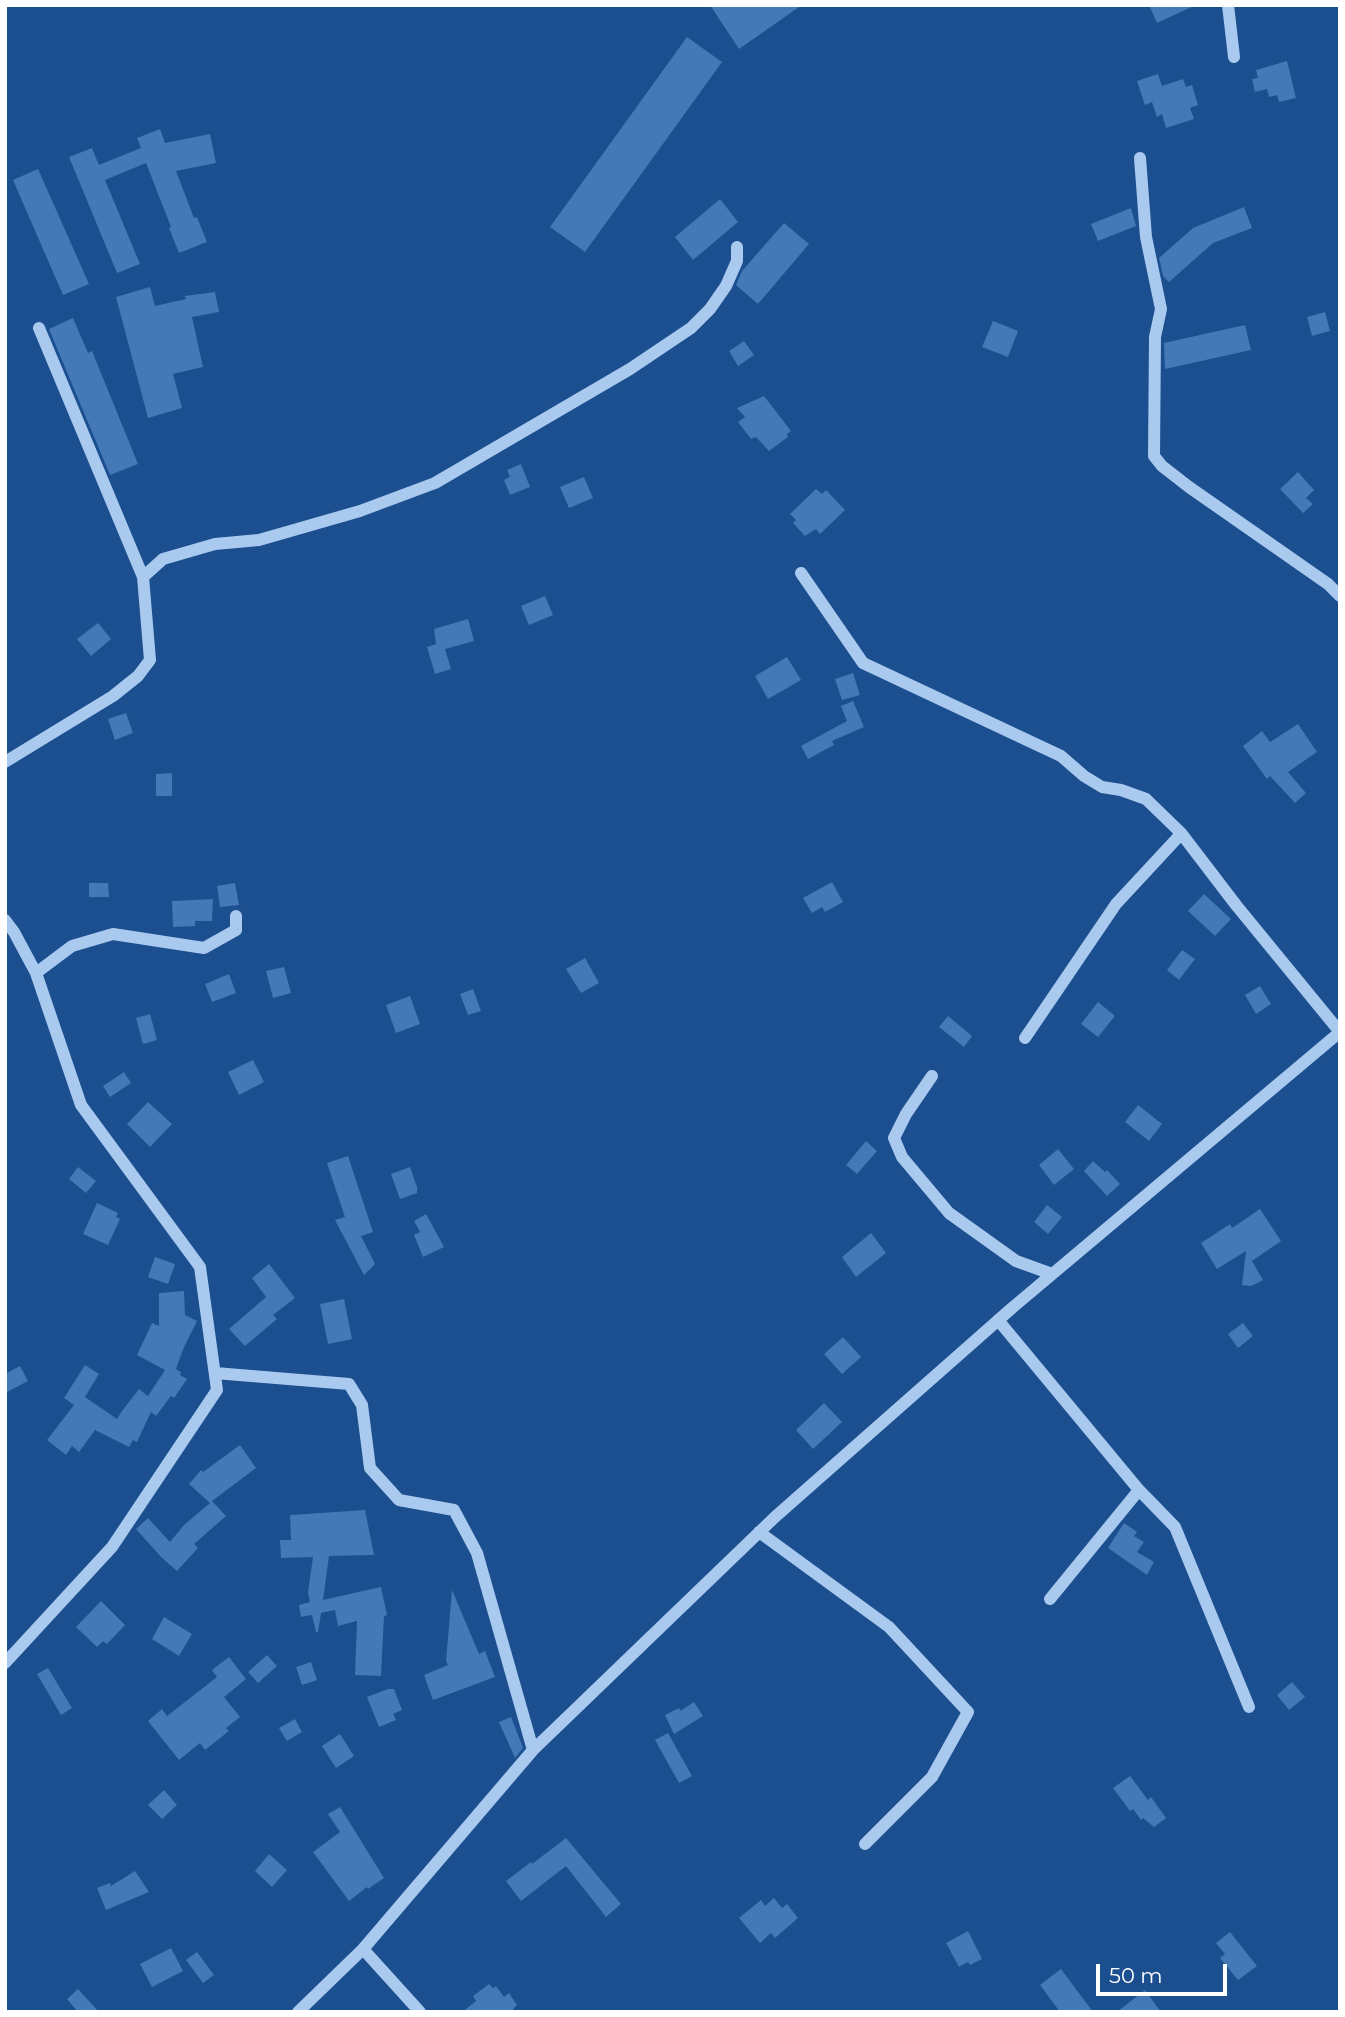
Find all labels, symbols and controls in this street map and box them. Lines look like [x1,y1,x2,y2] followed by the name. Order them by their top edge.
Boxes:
[1100,1951,1231,1995] scale bar
[1109,1963,1163,1988] text: 50 m

